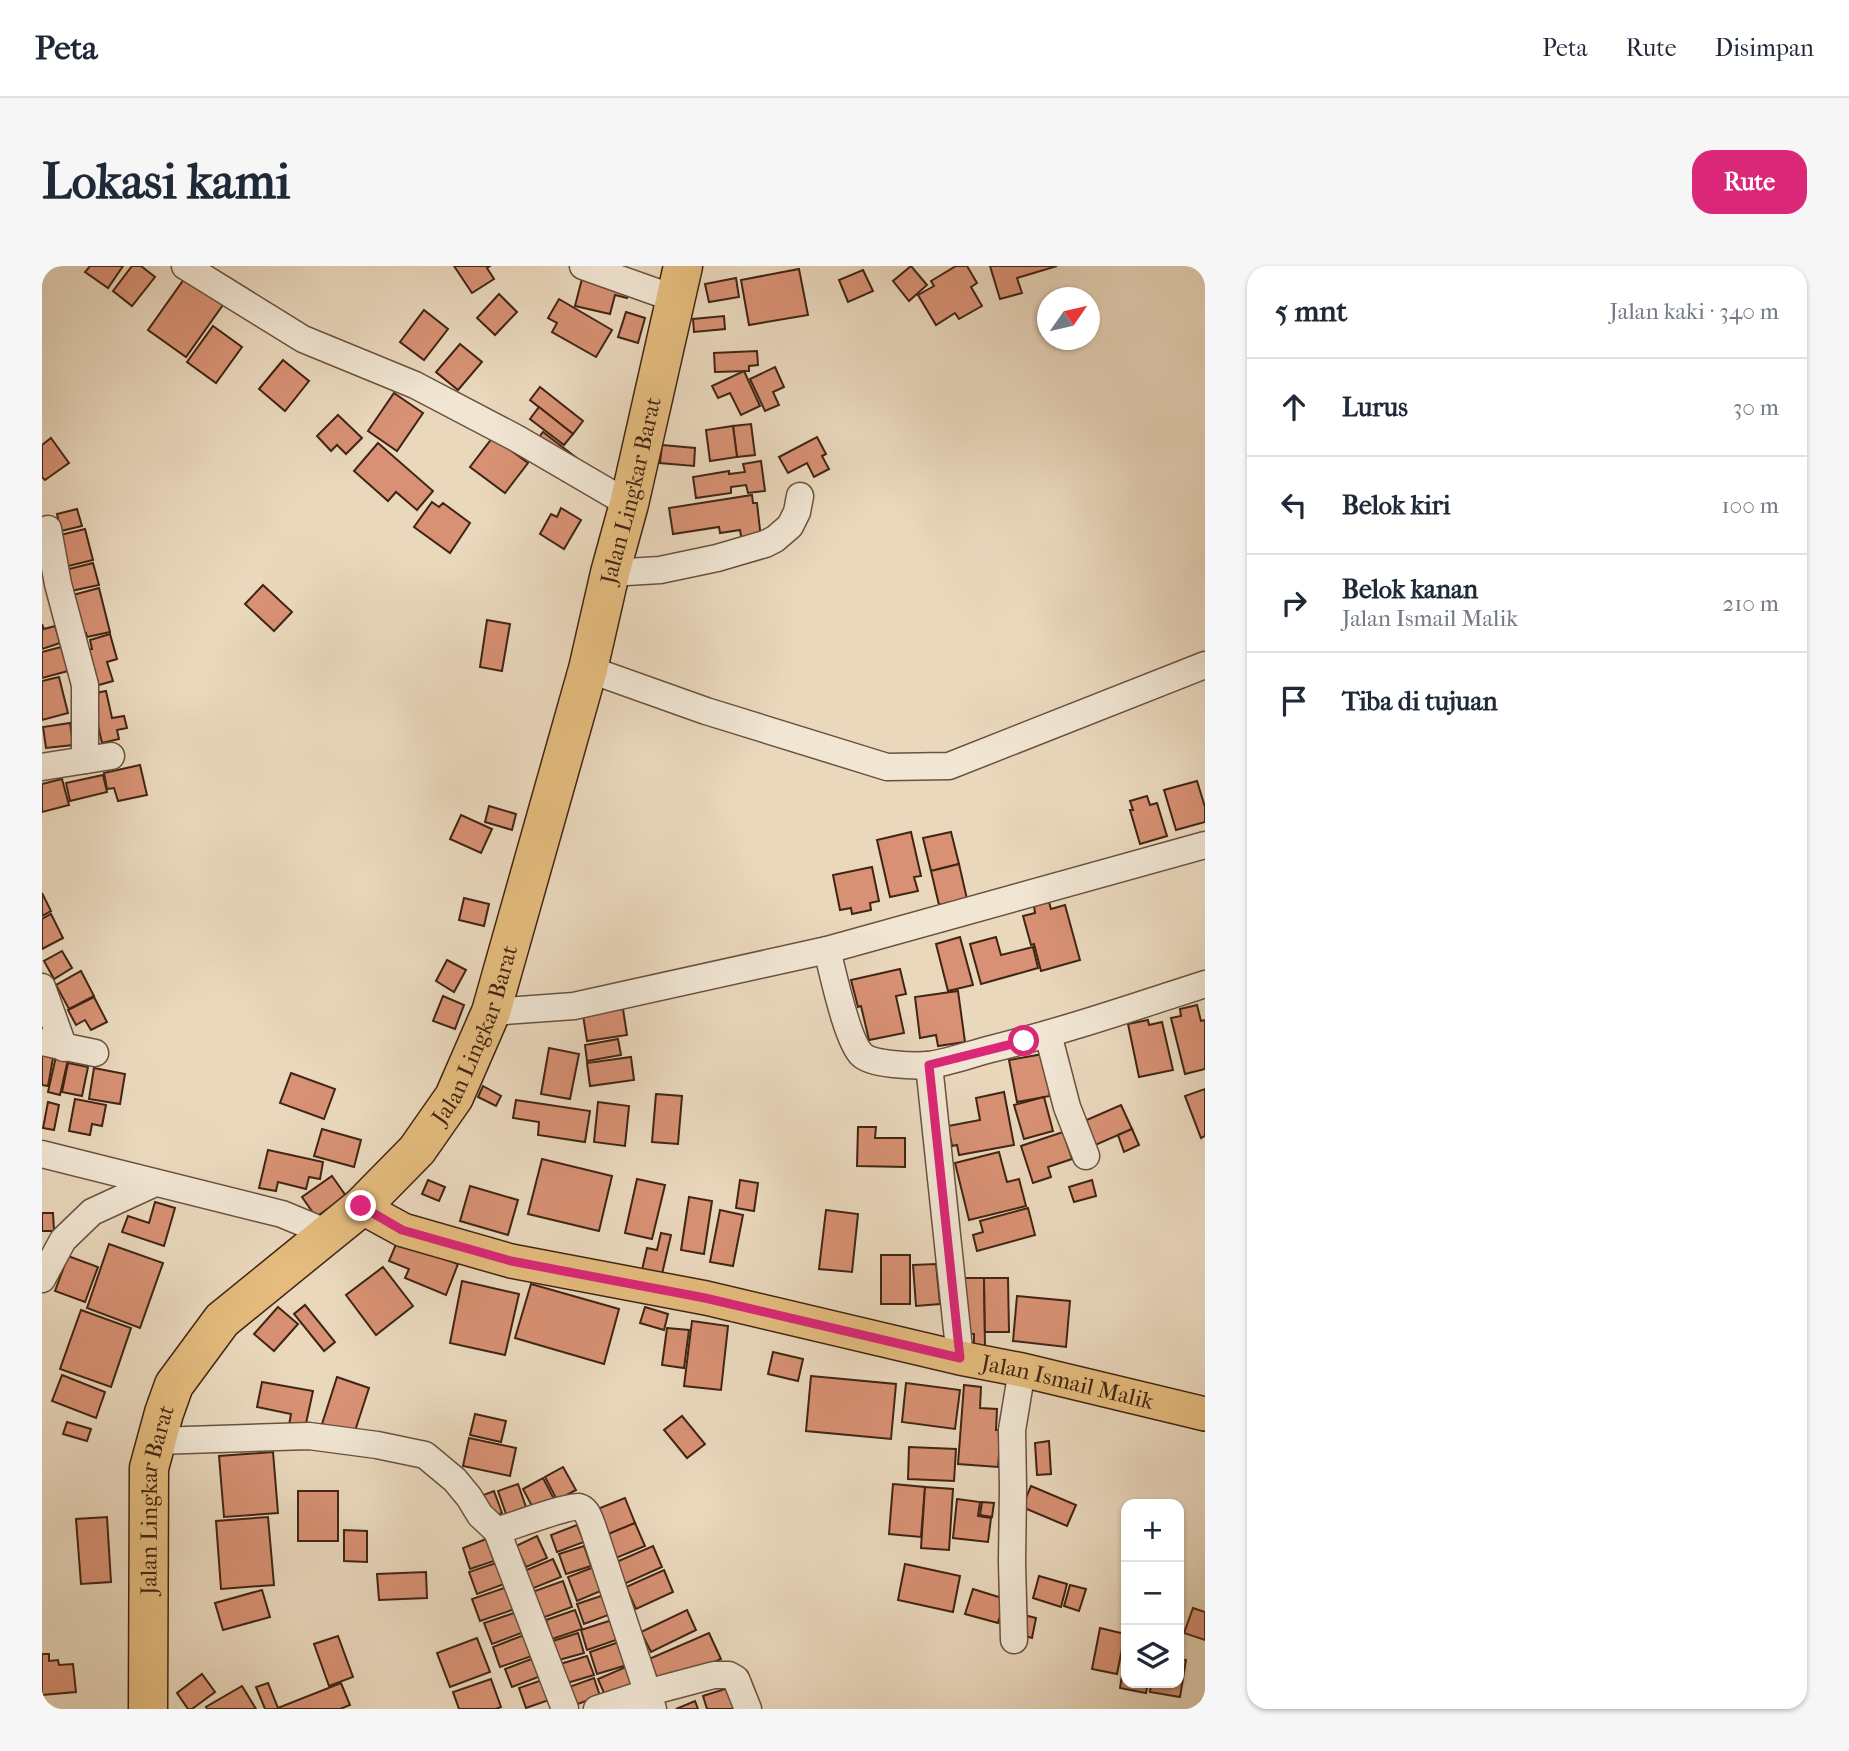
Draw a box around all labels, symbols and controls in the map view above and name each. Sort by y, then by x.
text: Peta [35,29,98,68]
text: Peta [1542,34,1588,62]
text: Rute [1626,34,1677,62]
text: Disimpan [1715,34,1814,62]
button: Rute [1692,150,1807,214]
text: Lokasi kami [42,153,290,211]
north arrow [1037,287,1100,350]
text: 5 mnt [1275,294,1347,329]
text: Jalan kaki · 340 m [1610,298,1779,325]
icon: ahead [1275,388,1313,426]
text: Lurus [1342,392,1408,423]
street label: Jalan Lingkar Barat [594,394,666,588]
text: 30 m [1733,394,1779,421]
icon: left [1275,486,1313,524]
text: Belok kiri [1342,490,1450,521]
text: 100 m [1721,492,1779,519]
text: Belok kanan [1342,574,1478,605]
icon: right [1275,584,1313,622]
text: 210 m [1722,590,1779,617]
text: Jalan Ismail Malik [1342,605,1518,632]
icon: arrive [1275,682,1313,720]
text: Tiba di tujuan [1342,686,1498,717]
street label: Jalan Lingkar Barat [425,942,523,1131]
route start [1008,1025,1039,1056]
route end [345,1190,376,1221]
street label: Jalan Ismail Malik [977,1349,1158,1415]
street label: Jalan Lingkar Barat [135,1401,179,1597]
map controls [1121,1499,1184,1688]
button: + [1121,1499,1184,1562]
button: − [1121,1562,1184,1625]
button: layers [1121,1625,1184,1688]

